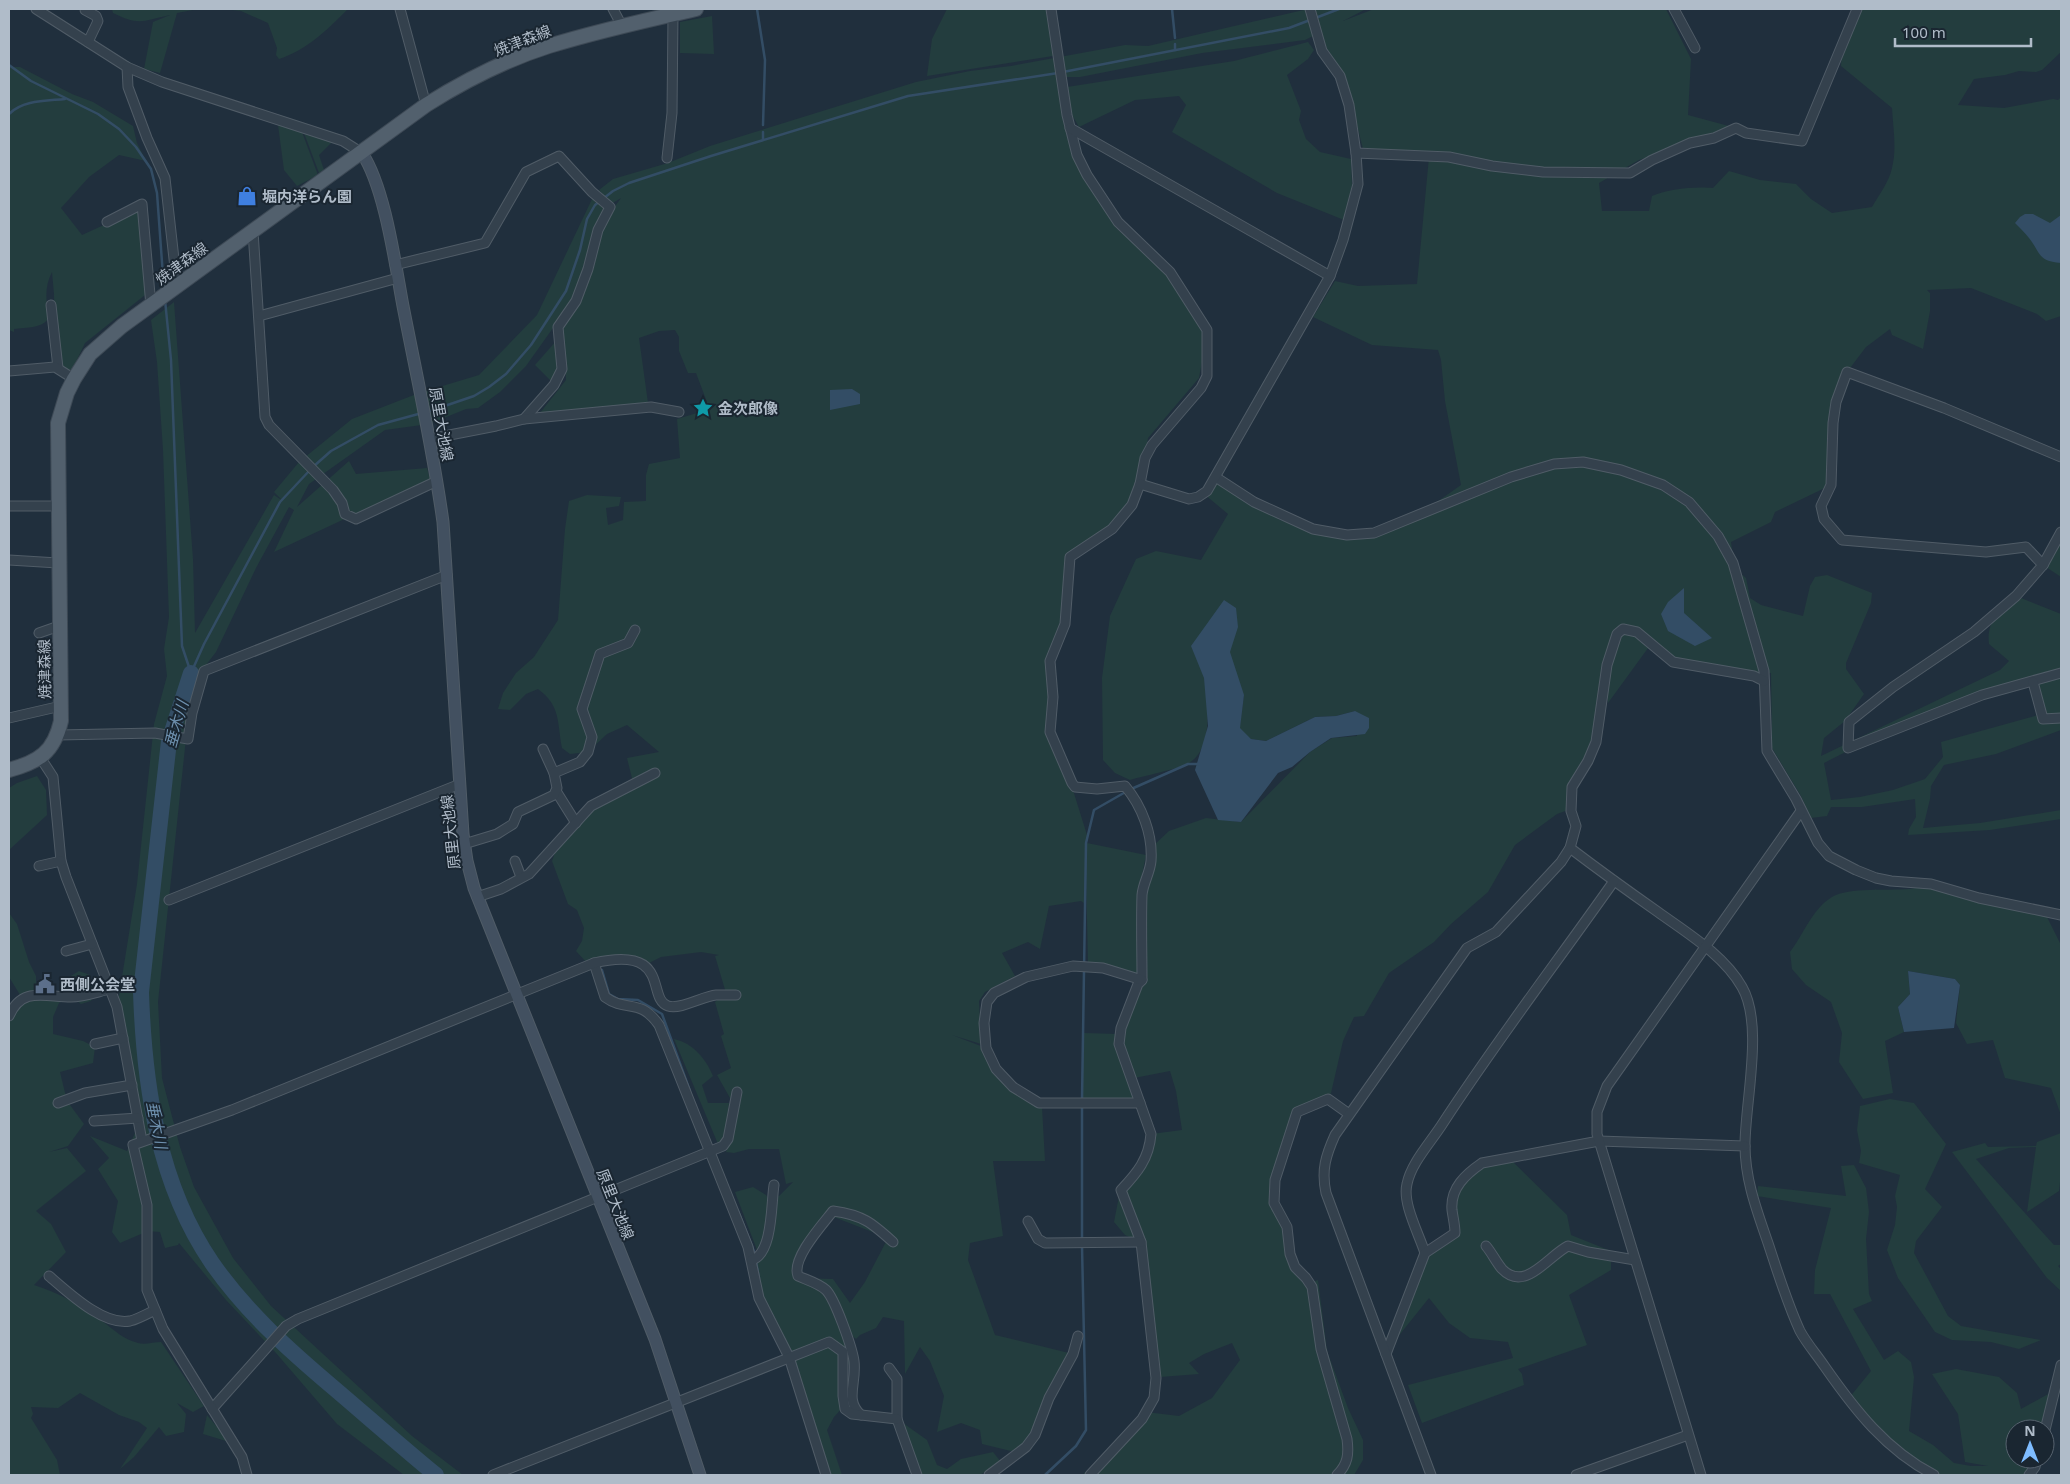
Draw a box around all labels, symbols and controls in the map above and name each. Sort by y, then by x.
scale bar [1895,15,2031,47]
street label: 焼津森線 [490,20,554,60]
text: 100 m [1902,22,1946,42]
shop icon: 堀内洋らん園 [236,185,258,207]
place label: 堀内洋らん園 [262,186,352,206]
street label: 焼津森線 [151,237,211,289]
street label: 原里大池線 [426,385,458,463]
place icon: 金次郎像 [692,397,714,419]
place label: 金次郎像 [718,398,778,418]
street label: 焼津森線 [33,639,55,699]
water label: 垂木川 [159,696,194,750]
street label: 原里大池線 [436,794,464,870]
public building icon: 西側公会堂 [34,973,56,995]
place label: 西側公会堂 [60,974,135,994]
water label: 垂木川 [142,1099,173,1153]
street label: 原里大池線 [593,1165,639,1243]
north arrow [2005,1419,2055,1469]
text: N [2024,1421,2036,1440]

